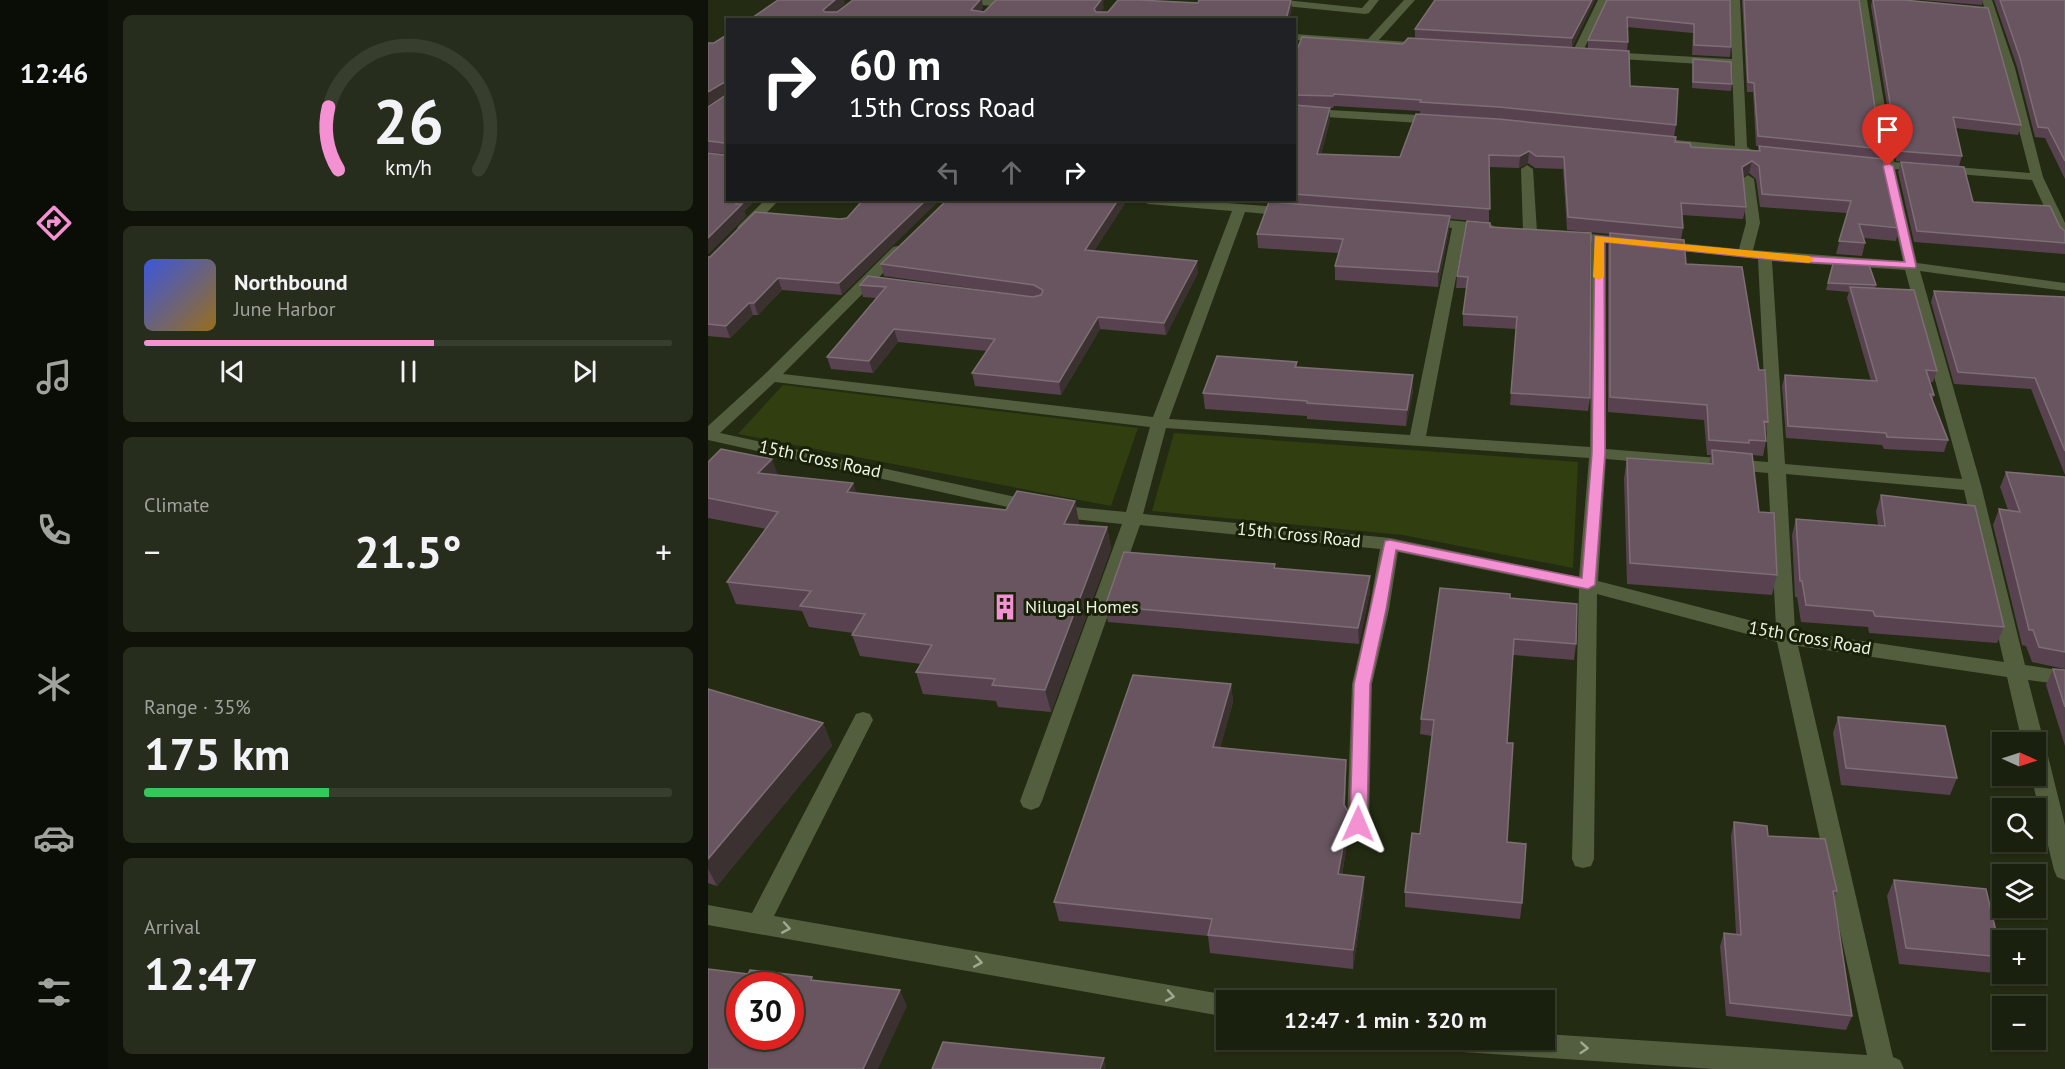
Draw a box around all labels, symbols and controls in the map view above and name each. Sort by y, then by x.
text: 60 m [849,37,941,92]
icon: right [750,42,828,120]
text: 12:46 [20,56,88,90]
text: 26 [373,80,443,161]
text: 15th Cross Road [849,90,1035,124]
pin [1862,104,1913,166]
icon: arrive [1871,113,1904,146]
text: km/h [384,153,431,181]
icon: left [932,156,965,189]
icon: ahead [995,156,1028,189]
icon: right [1058,156,1091,189]
icon: directions [33,202,75,244]
text: Northbound [234,268,348,296]
text: June Harbor [234,296,336,322]
icon: previous [216,355,249,388]
icon: pause [392,355,425,388]
icon: next [568,355,601,388]
icon: music [33,356,75,398]
street label: 15th Cross Road [757,434,883,483]
text: Climate [144,492,210,518]
icon: phone [33,509,75,551]
street label: 15th Cross Road [1236,517,1362,552]
text: 21.5° [354,522,462,580]
text: − [144,530,161,573]
text: + [655,530,672,573]
building icon: Nilugal Homes [990,592,1020,622]
place label: Nilugal Homes [1025,595,1139,618]
street label: 15th Cross Road [1747,615,1873,660]
icon: climate [33,663,75,705]
text: Range · 35% [144,694,251,720]
text: 175 km [144,724,290,782]
north arrow [1992,732,2046,786]
map controls [1992,732,2046,1050]
position arrow [1326,792,1390,856]
button: search [1992,798,2046,852]
icon: car [33,817,75,859]
button: layers [1992,864,2046,918]
text: Arrival [144,914,200,940]
one-way arrow [781,921,791,934]
button: + [1992,930,2046,984]
text: 12:47 [144,944,258,1002]
one-way arrow [974,956,983,968]
icon: filters [33,971,75,1013]
speed limit sign: 30 [726,972,804,1050]
one-way arrow [1165,989,1175,1002]
button: − [1992,996,2046,1050]
text: 12:47 · 1 min · 320 m [1284,1006,1487,1034]
one-way arrow [1580,1041,1589,1054]

